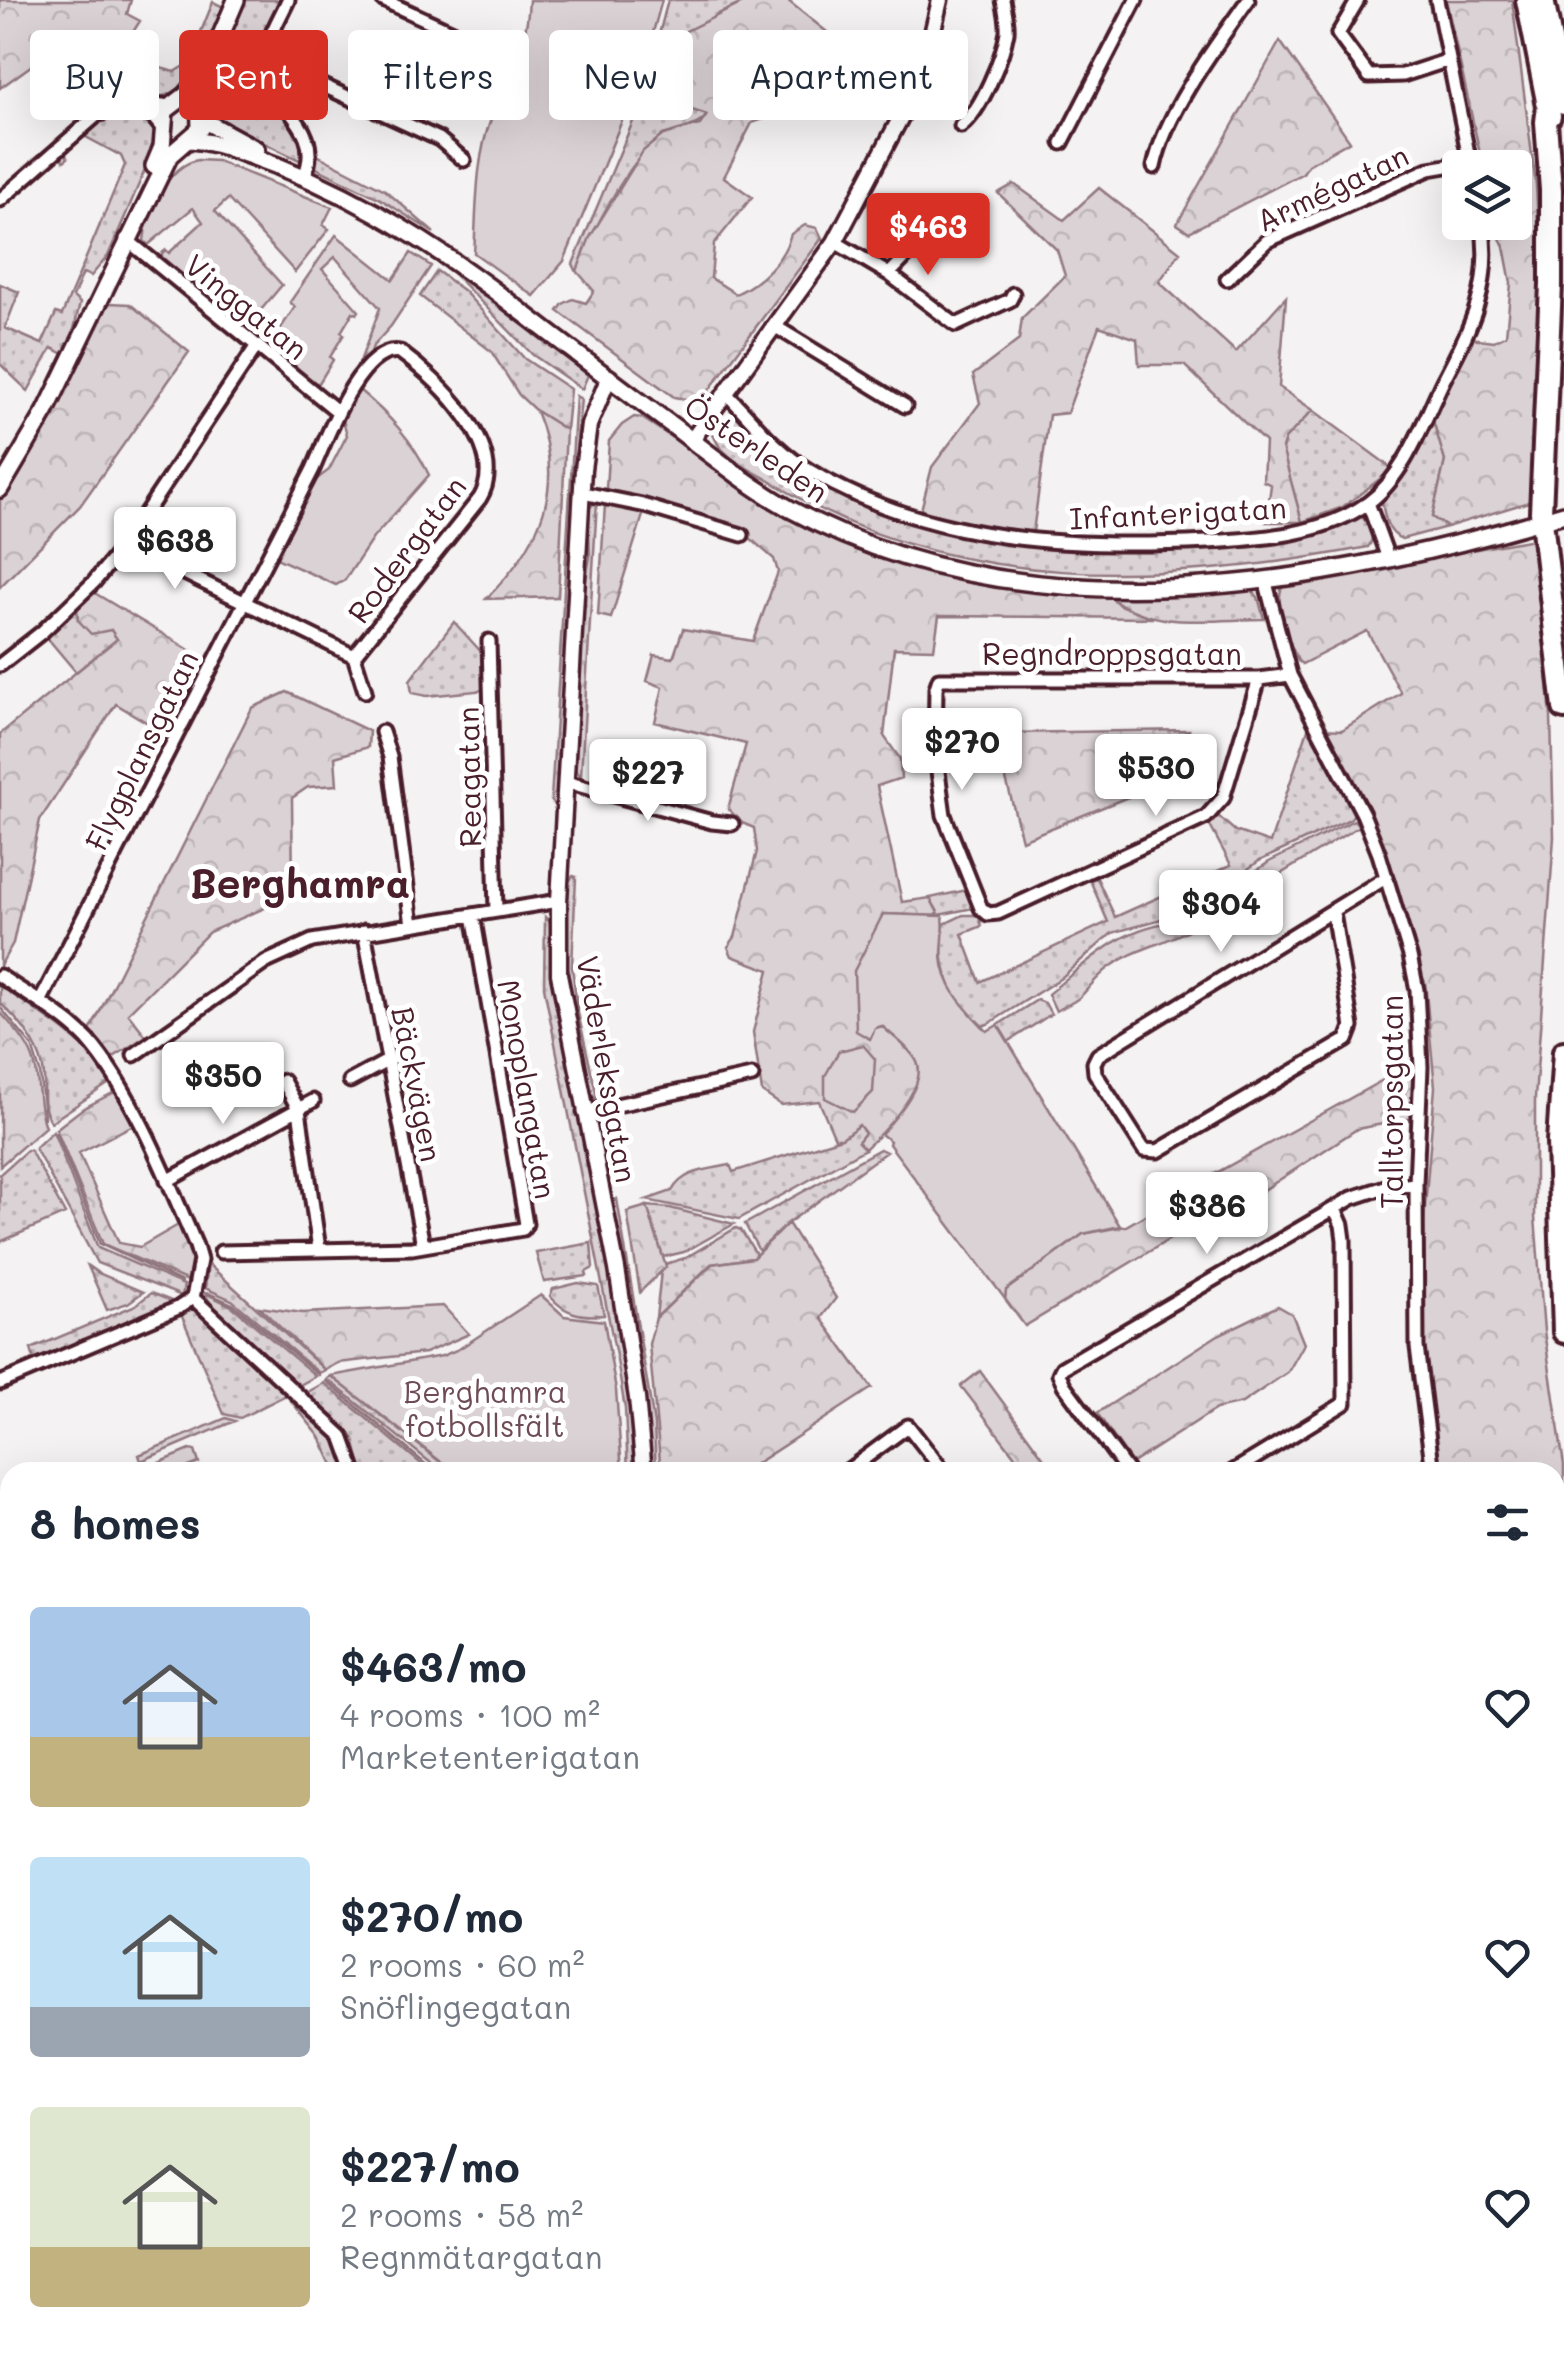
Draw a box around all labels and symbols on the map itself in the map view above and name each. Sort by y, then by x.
street label: Armégatan [1249,134,1415,240]
pin: $463 [869,193,987,278]
street label: Vinggatan [177,244,317,368]
street label: Österleden [677,385,837,511]
street label: Rodergatan [338,467,474,631]
street label: Infanterigatan [1068,486,1288,538]
pin: $638 [116,507,234,592]
street label: Regndroppsgatan [982,633,1242,673]
street label: Flygplansgatan [75,643,207,857]
street label: Reagatan [447,706,489,848]
pin: $270 [903,708,1021,793]
pin: $530 [1097,734,1215,819]
pin: $227 [589,739,707,824]
district label: Berghamra [190,856,410,908]
pin: $304 [1162,870,1280,955]
street label: Väderleksgatan [568,953,648,1185]
street label: Monoplangatan [489,976,567,1202]
street label: Talltorpsgatan [1371,995,1411,1209]
street label: Bäckvägen [383,1003,453,1165]
pin: $350 [164,1042,282,1127]
pin: $386 [1148,1172,1266,1257]
park label: Berghamra fotbollsfält [404,1371,566,1445]

